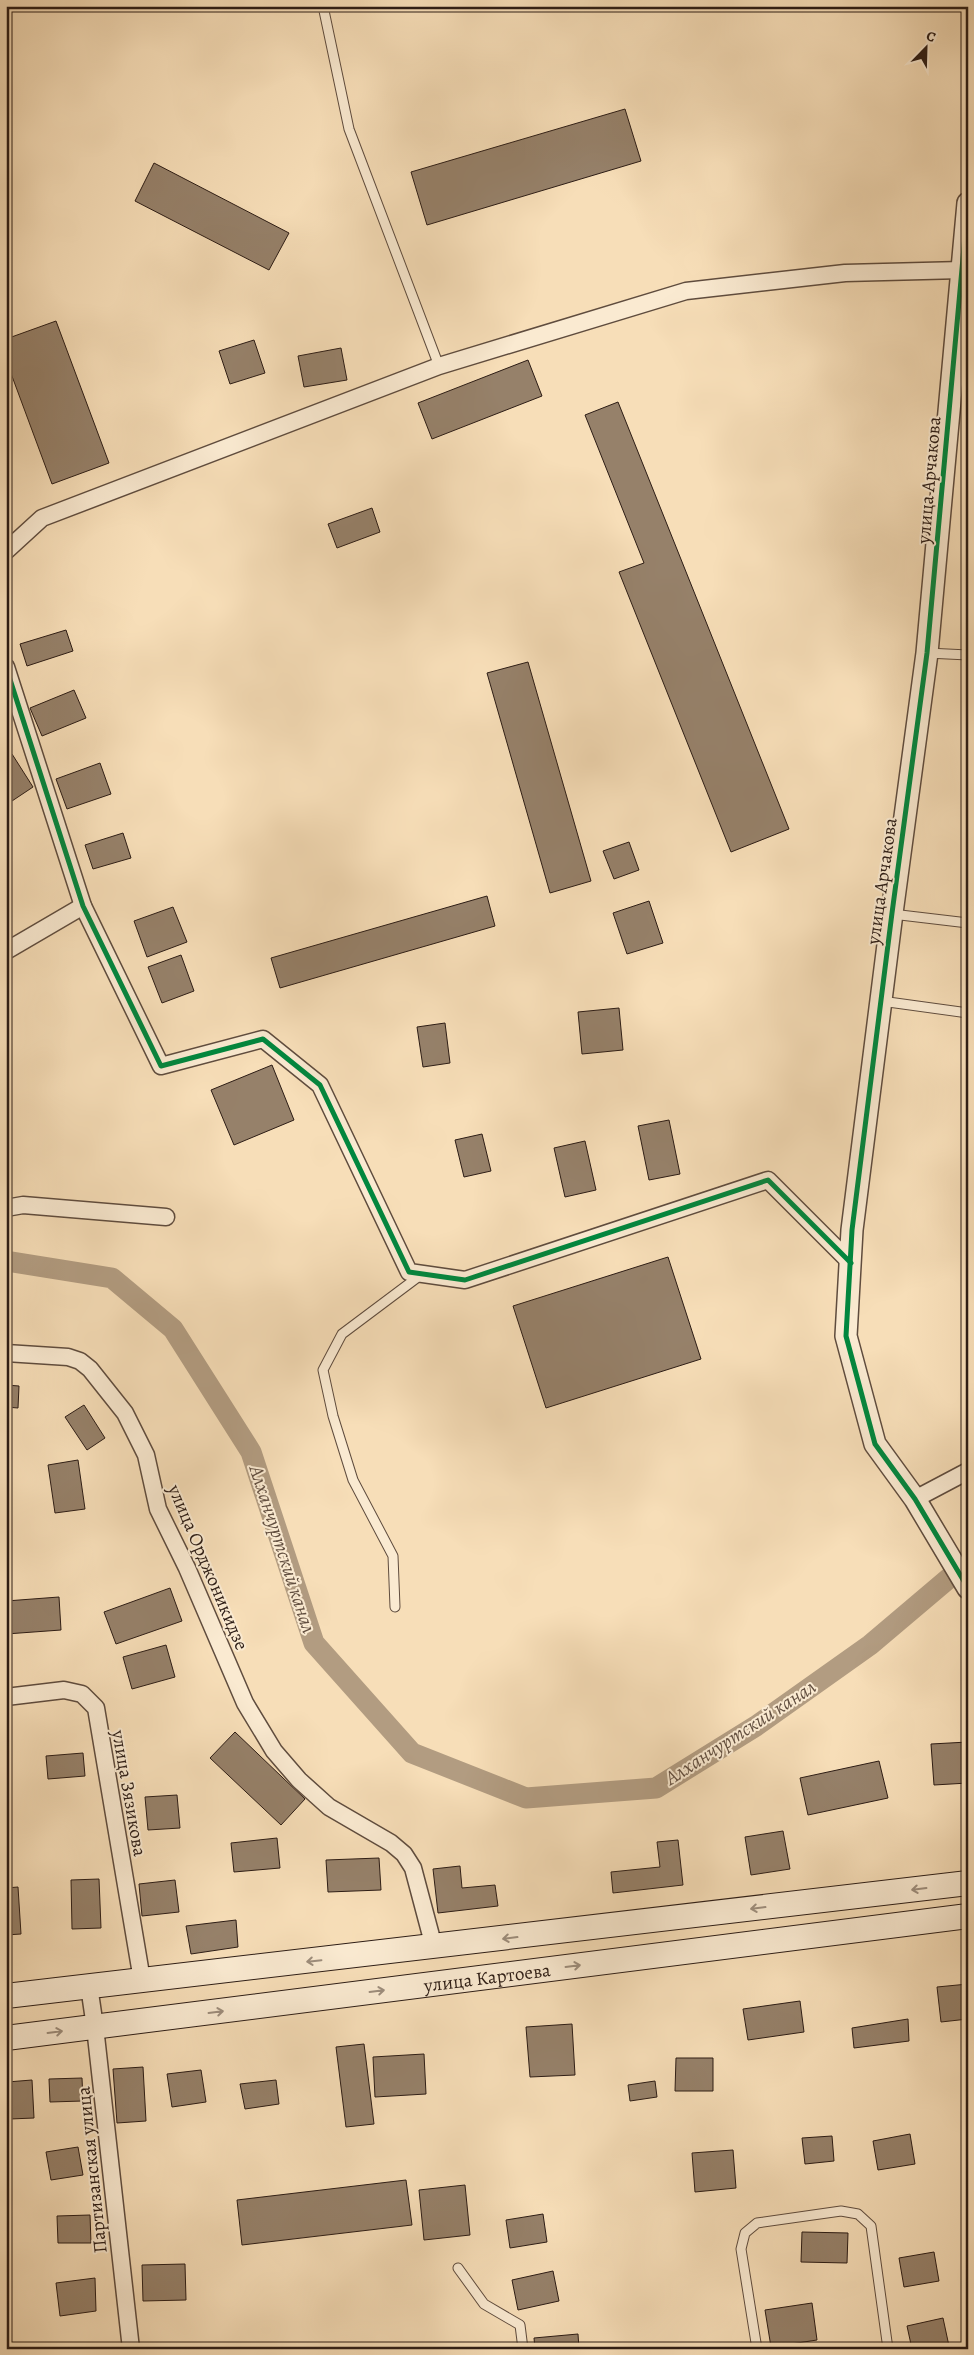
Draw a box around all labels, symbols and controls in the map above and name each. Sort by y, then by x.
north arrow [902,22,952,72]
text: С [923,26,939,47]
street label: улица Арчакова [910,415,948,546]
street label: улица Арчакова [860,816,904,947]
water label: Алханчуртский канал [242,1461,322,1637]
street label: улица Орджоникидзе [161,1480,255,1654]
water label: Алханчуртский канал [659,1673,821,1792]
street label: улица Зязикова [105,1727,153,1859]
one-way arrow [912,1884,928,1894]
one-way arrow [750,1903,766,1913]
one-way arrow [502,1933,518,1943]
one-way arrow [306,1956,322,1966]
street label: улица Картоева [421,1957,552,1999]
one-way arrow [565,1961,581,1971]
one-way arrow [369,1986,385,1996]
one-way arrow [208,2007,224,2017]
one-way arrow [46,2027,62,2037]
street label: Партизанская улица [70,2085,114,2254]

